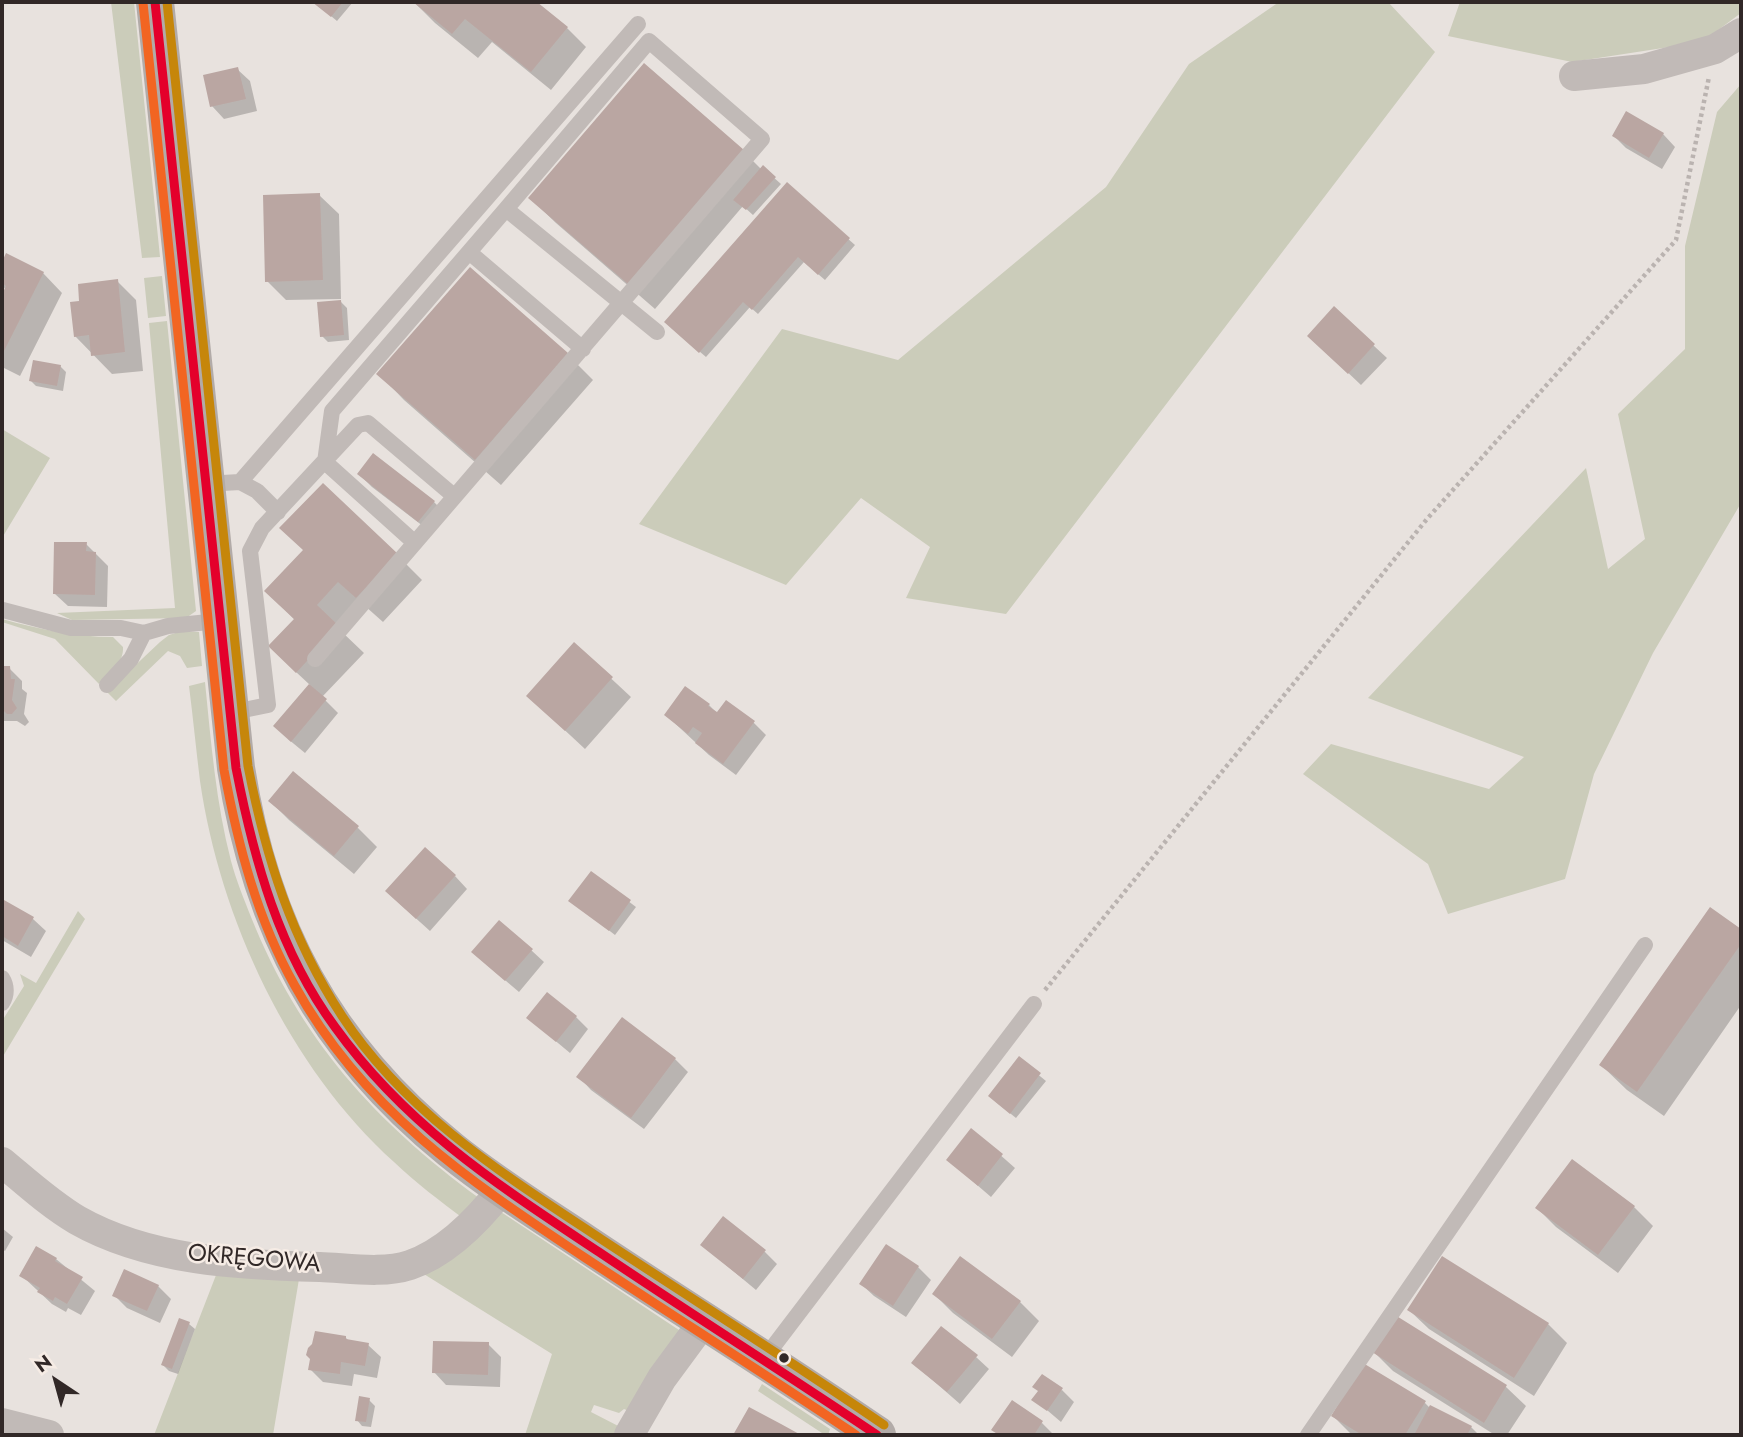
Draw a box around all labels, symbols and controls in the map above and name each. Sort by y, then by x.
street label: OKRĘGOWA [186,1240,322,1280]
north arrow [21,1346,91,1416]
text: N [29,1348,57,1379]
unlabelled marker [777,1351,791,1365]

